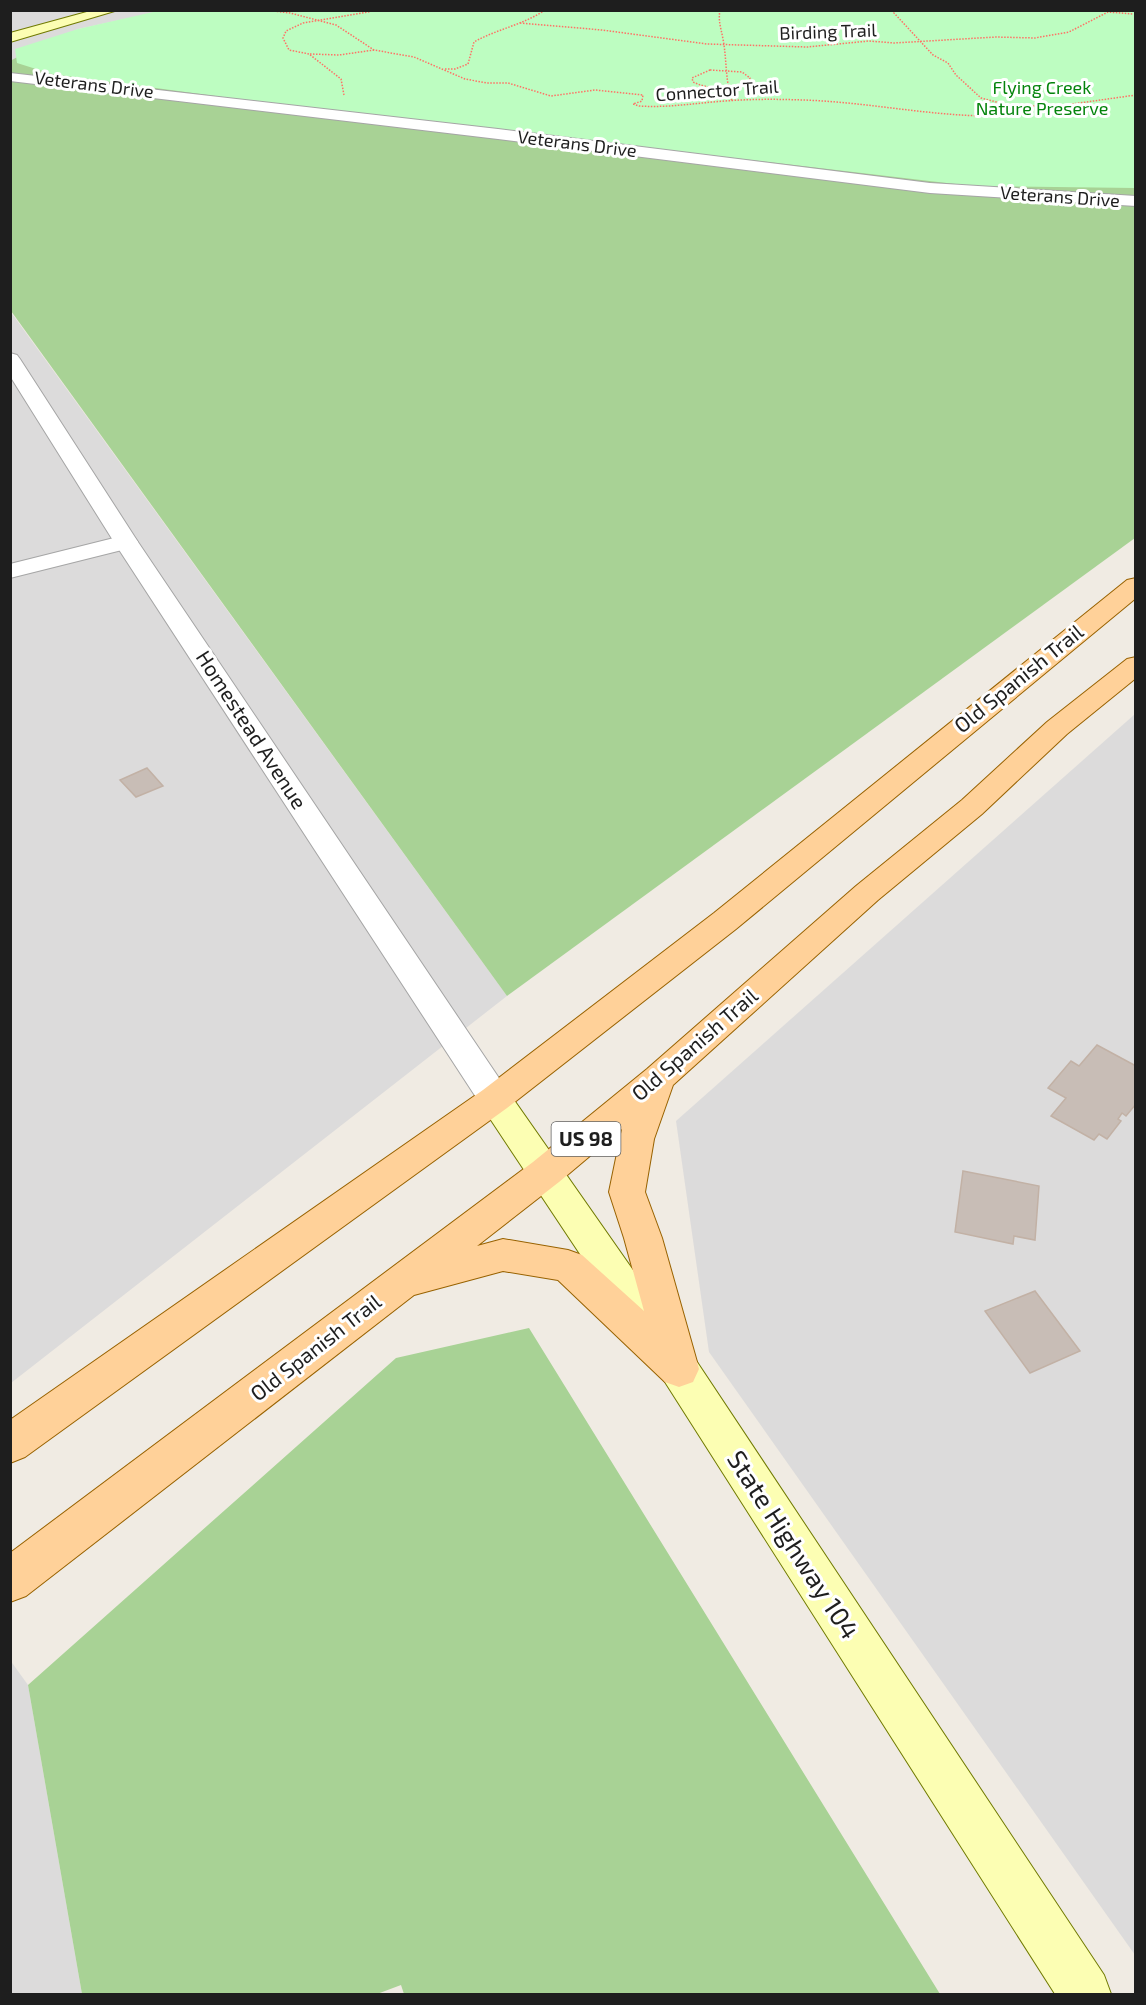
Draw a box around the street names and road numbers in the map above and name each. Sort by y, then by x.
street label: Birding Trail [779,18,878,44]
street label: Veterans Drive [33,66,155,102]
street label: Connector Trail [655,75,780,105]
street label: Veterans Drive [516,125,638,161]
street label: Veterans Drive [999,181,1121,211]
street label: Old Spanish Trail [949,618,1088,737]
street label: Homestead Avenue [192,645,313,813]
street label: Old Spanish Trail [626,982,763,1105]
road number: US 98 [552,1122,620,1156]
street label: Old Spanish Trail [245,1288,386,1405]
street label: State Highway 104 [722,1444,867,1644]

